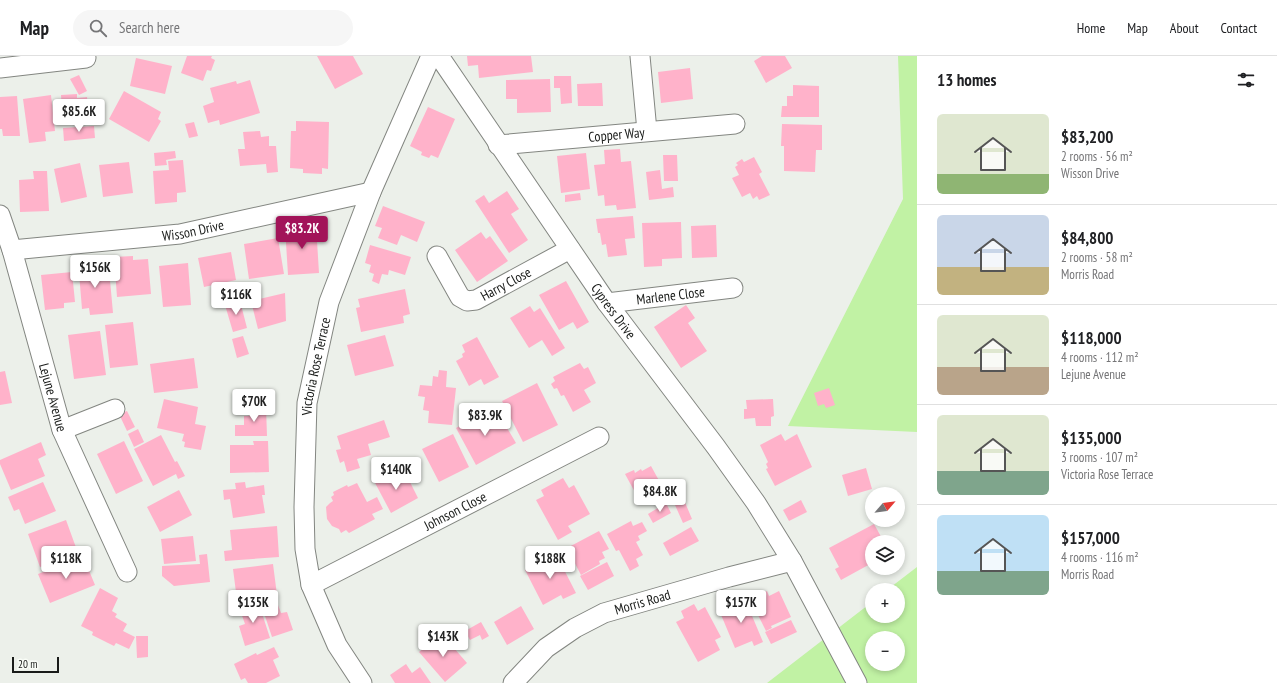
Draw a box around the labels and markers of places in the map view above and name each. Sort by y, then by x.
pin: $85.6K [46,99,112,133]
pin: $83.2K [269,216,335,250]
pin: $156K [67,255,123,289]
pin: $116K [208,282,264,316]
pin: $70K [230,389,278,423]
pin: $83.9K [452,403,518,437]
pin: $140K [368,457,424,491]
pin: $84.8K [627,479,693,513]
pin: $118K [38,546,94,580]
pin: $188K [522,546,578,580]
pin: $135K [225,590,281,624]
pin: $157K [713,590,769,624]
pin: $143K [415,624,471,658]

